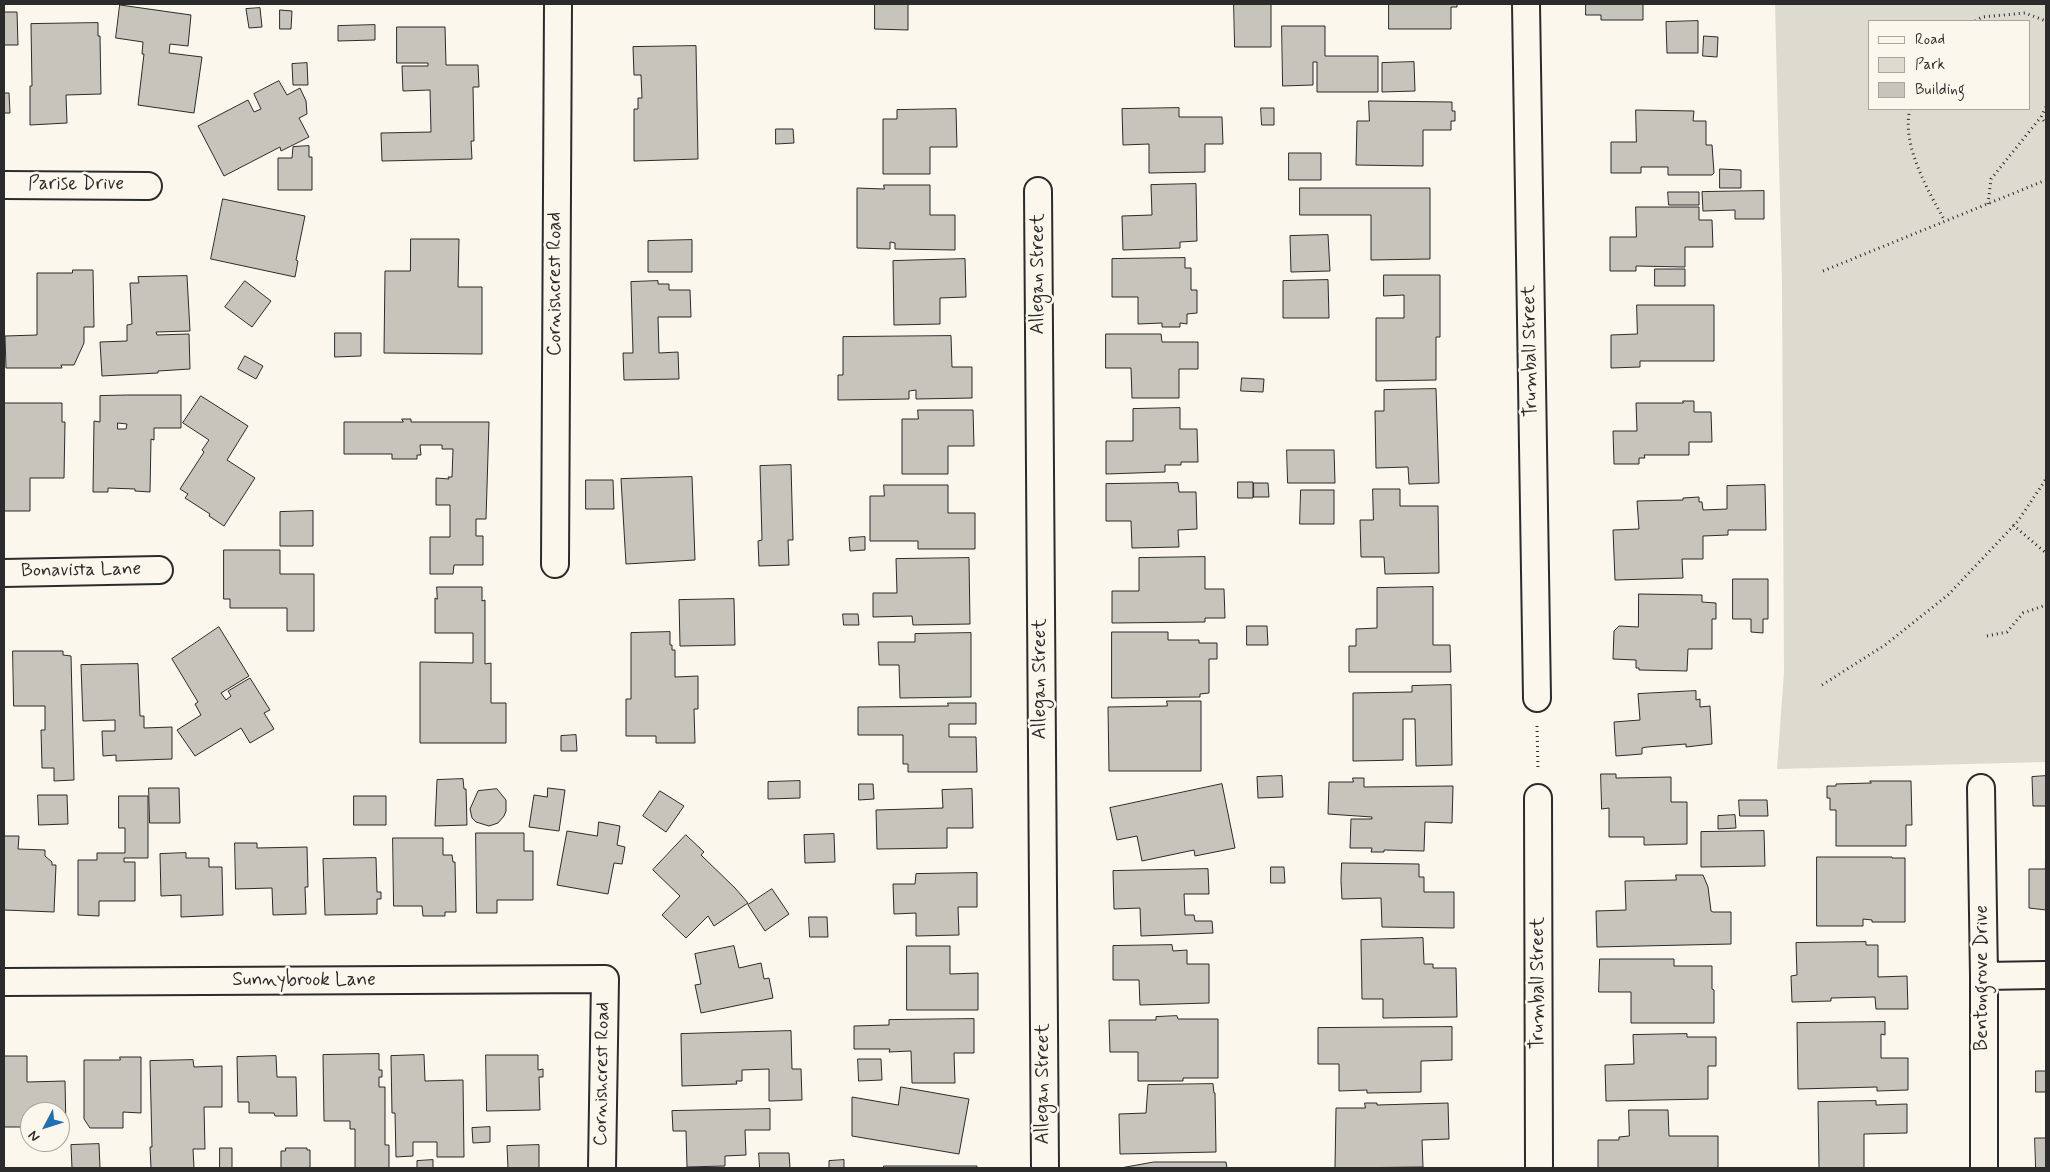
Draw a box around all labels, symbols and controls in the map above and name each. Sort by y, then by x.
legend [1868,20,2030,110]
text: Road [1915,30,1945,50]
text: Park [1915,55,1945,75]
text: Building [1915,80,1965,100]
street label: Parise Drive [28,174,124,196]
street label: Cornishcrest Road [545,212,567,356]
street label: Allegan Street [1028,213,1050,335]
street label: Trumball Street [1518,285,1544,417]
street label: Bonavista Lane [21,559,141,583]
street label: Allegan Street [1030,618,1052,740]
street label: Bentongrove Drive [1972,905,1994,1051]
street label: Trumball Street [1528,917,1550,1049]
street label: Sunnybrook Lane [232,970,376,992]
street label: Cornishcrest Road [590,1002,616,1146]
street label: Allegan Street [1033,1023,1055,1145]
north arrow [20,1102,70,1152]
text: N [24,1127,44,1145]

